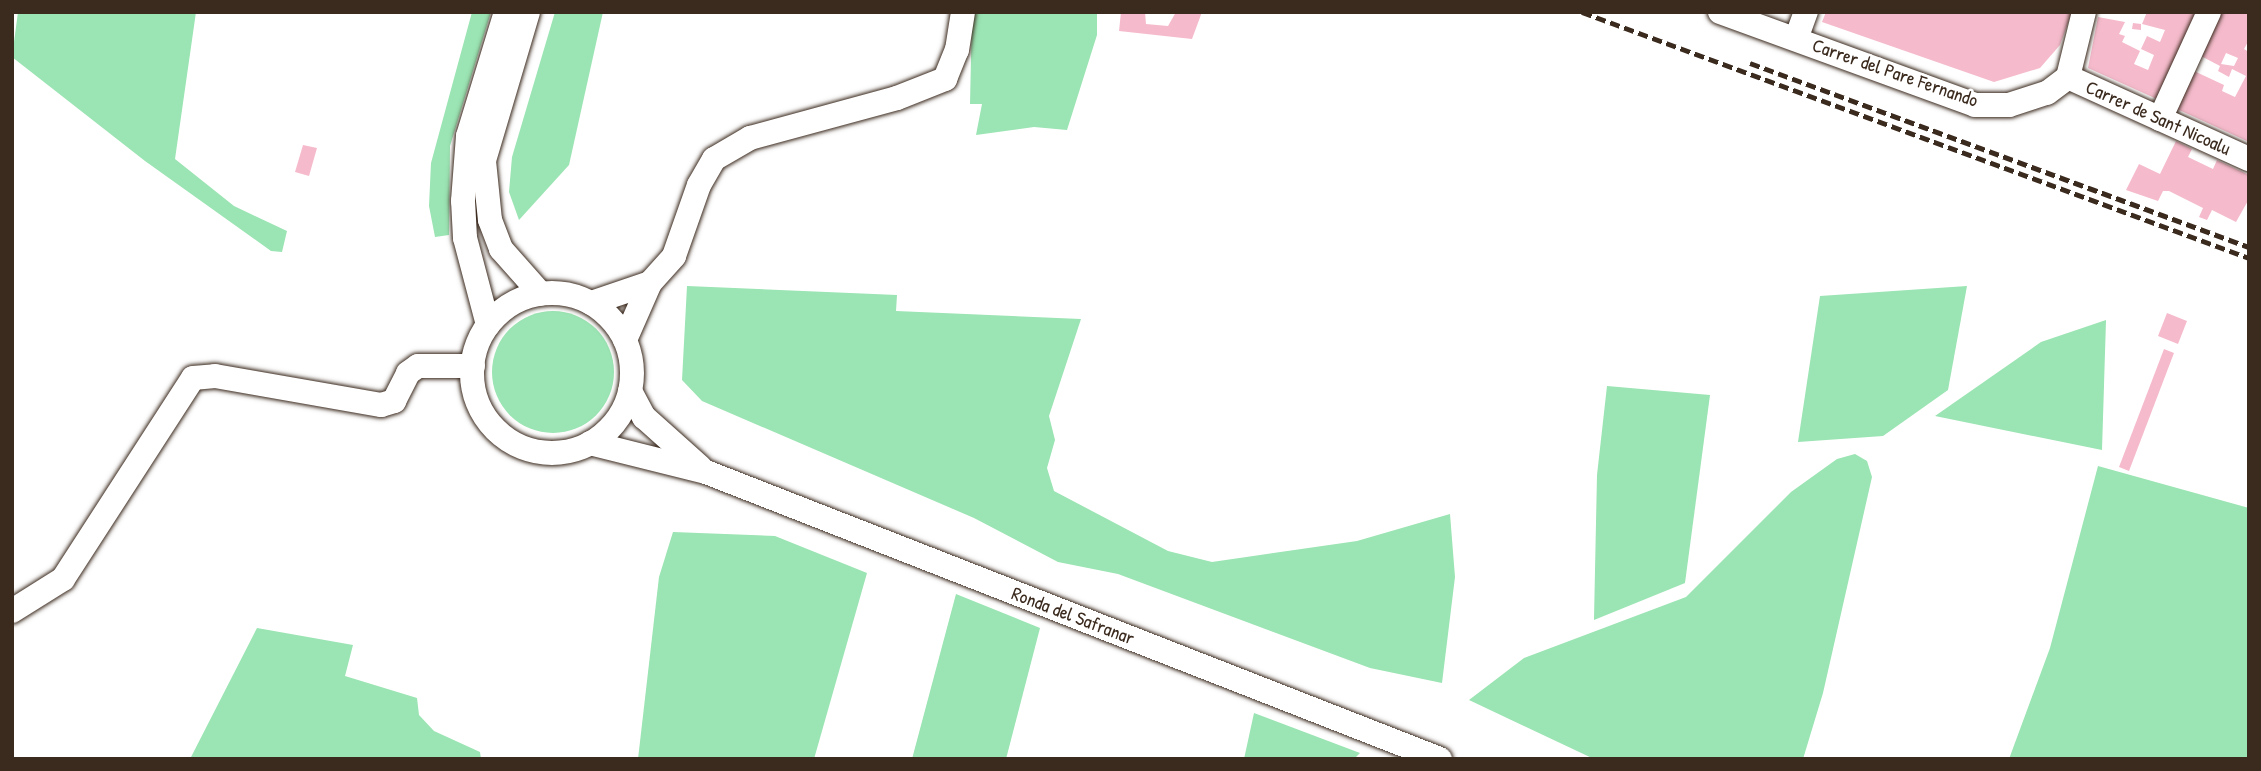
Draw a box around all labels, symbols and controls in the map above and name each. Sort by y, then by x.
street label: Carrer del Pare Fernando [1809,34,1981,112]
street label: Carrer de Sant Nicoalu [2082,76,2234,160]
street label: Ronda del Safranar [1008,582,1138,650]

